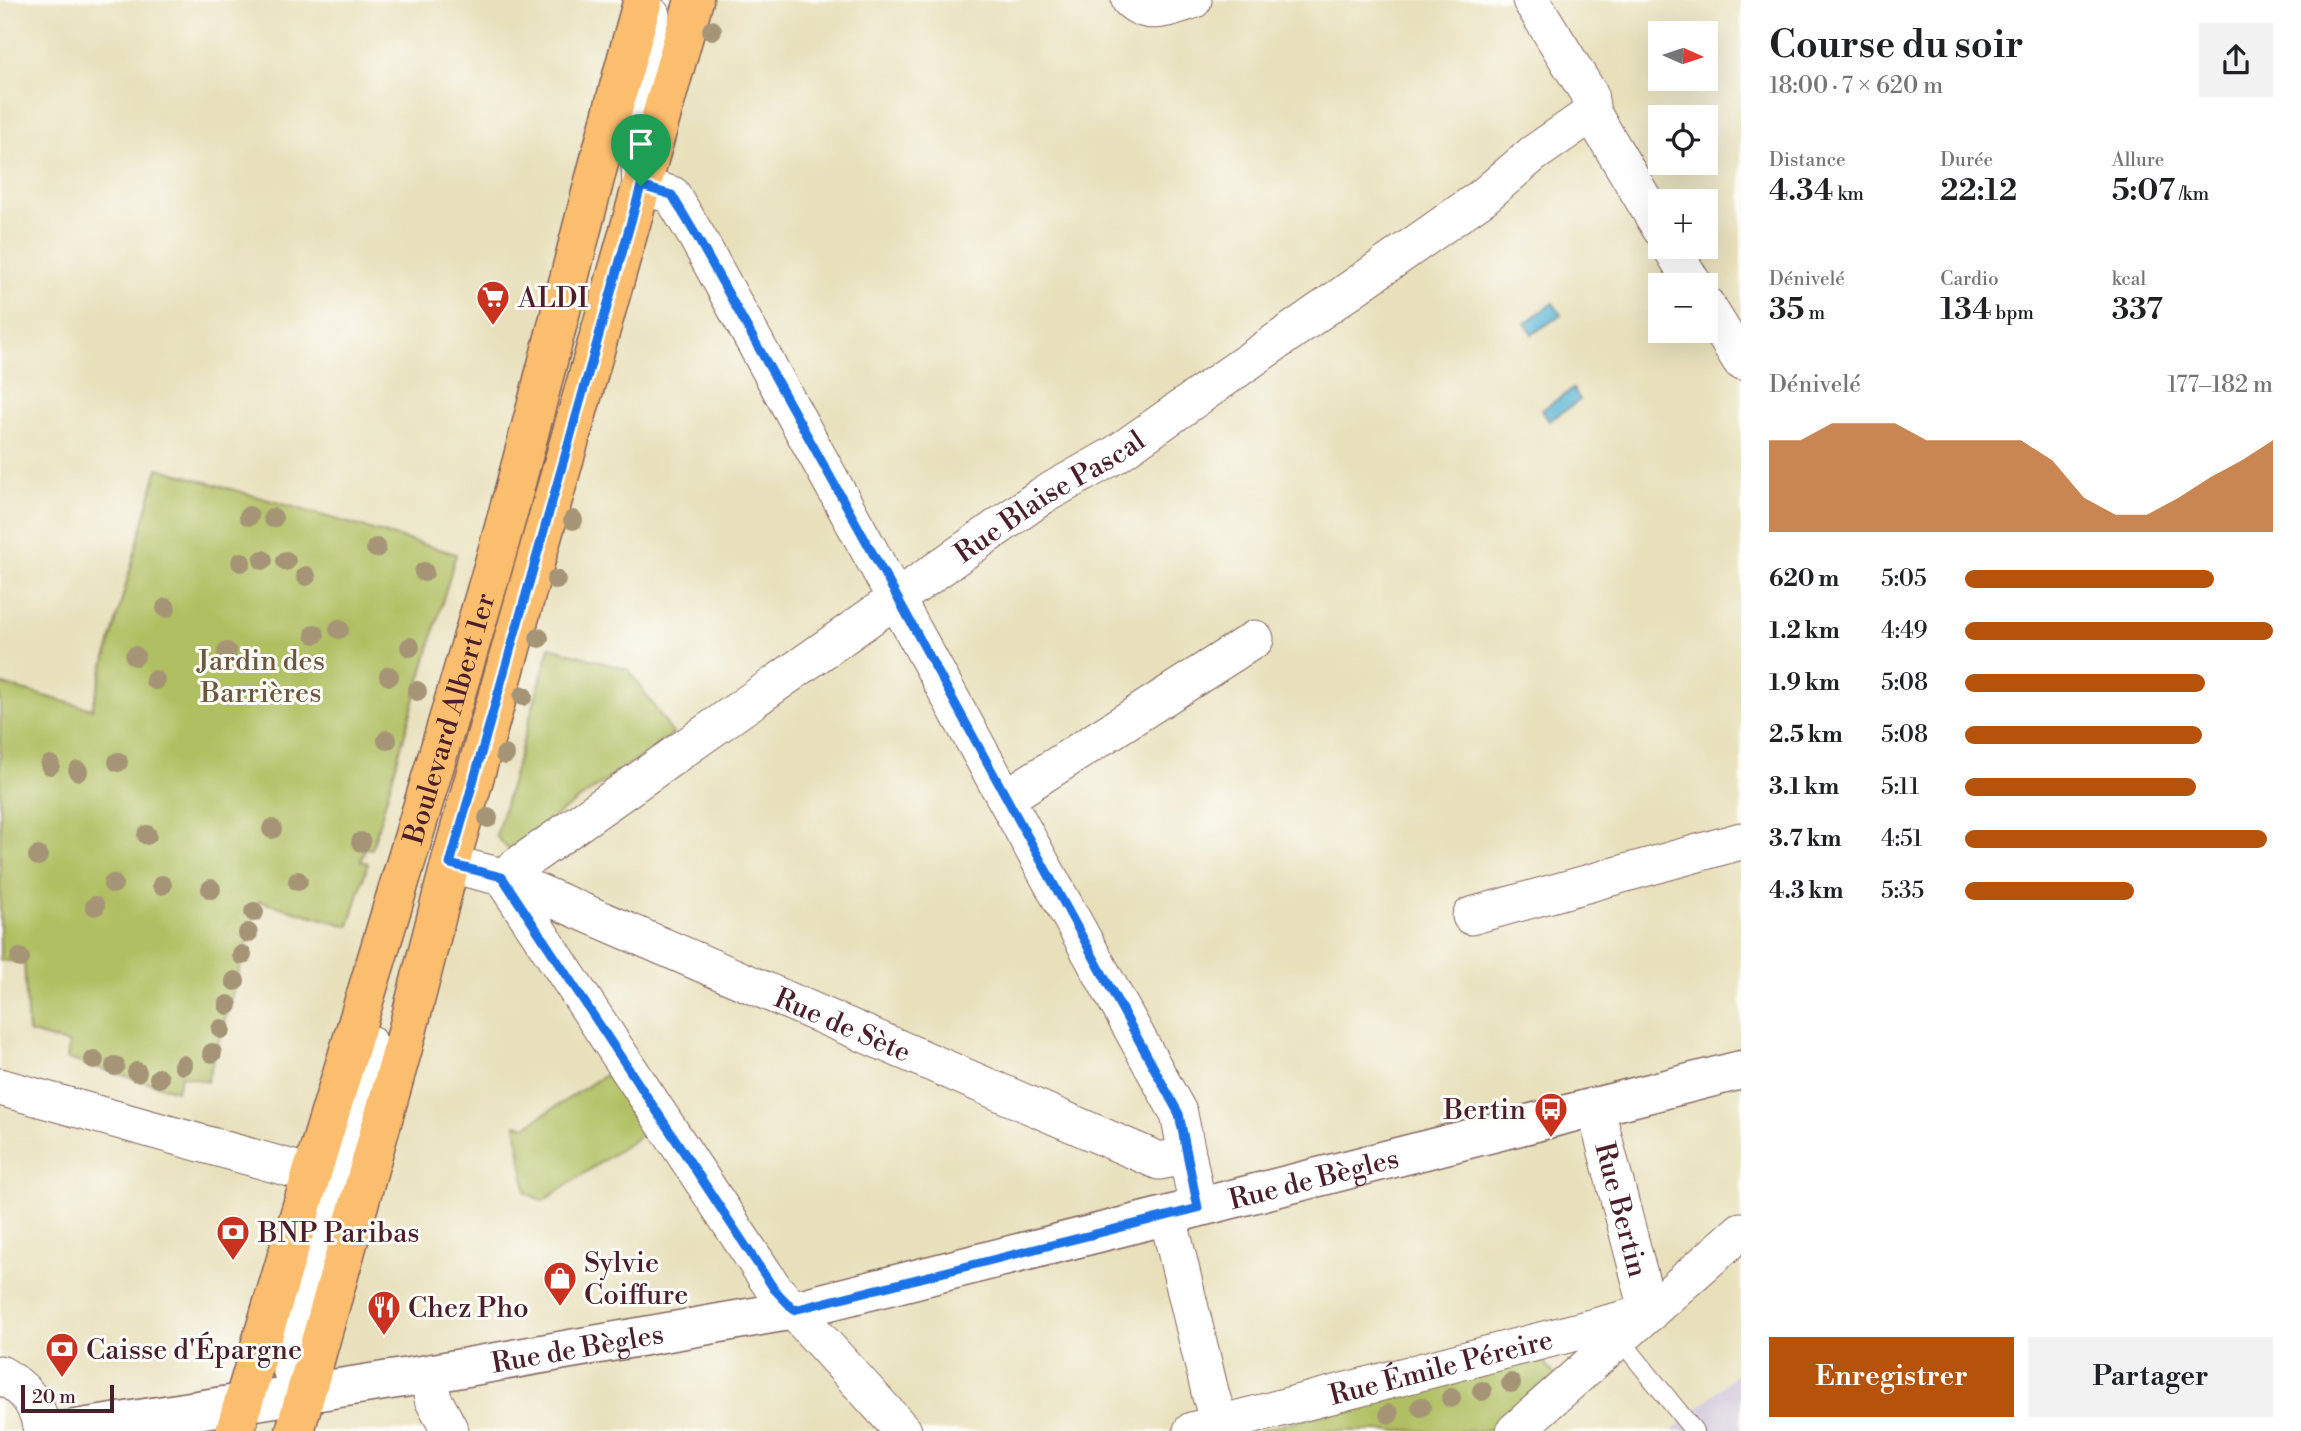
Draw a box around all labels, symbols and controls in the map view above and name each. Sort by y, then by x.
north arrow [1648,21,1718,91]
map controls [1648,21,1718,343]
text: Course du soir [1769,22,2023,69]
button: share [2199,23,2273,97]
text: 18:00 · 7 × 620 m [1769,72,1943,100]
button: locate [1648,105,1718,175]
pin [611,114,671,186]
icon: arrive [622,125,660,163]
text: Distance [1769,148,1846,172]
text: Durée [1940,148,1993,172]
text: Allure [2112,148,2164,172]
text: 4.34 [1769,172,1833,210]
text: 22:12 [1940,172,2017,210]
text: 5:07 [2112,172,2175,210]
text: km [1833,182,1864,206]
text: /km [2175,182,2209,206]
button: + [1648,189,1718,259]
text: Dénivelé [1769,267,1845,291]
text: Cardio [1940,267,1999,291]
text: kcal [2112,267,2146,291]
button: − [1648,273,1718,343]
supermarket icon: ALDI [474,278,512,327]
place label: ALDI [517,281,589,316]
text: 35 [1769,291,1804,329]
text: 134 [1940,291,1992,329]
text: 337 [2112,291,2163,329]
text: m [1804,301,1825,325]
text: bpm [1992,301,2034,325]
text: Dénivelé [1769,371,1861,399]
text: 177–182 m [2167,371,2273,399]
street label: Rue Blaise Pascal [948,423,1152,571]
text: 620 m [1769,565,1839,593]
text: 5:05 [1881,565,1927,593]
street label: Boulevard Albert 1er [396,589,503,849]
text: 1.2 km [1769,617,1840,645]
text: 4:49 [1881,617,1928,645]
park label: Jardin des Barrières [196,644,325,711]
text: 1.9 km [1769,669,1840,697]
text: 5:08 [1881,669,1928,697]
text: 2.5 km [1769,721,1843,749]
text: 5:08 [1881,721,1928,749]
text: 3.1 km [1769,773,1839,801]
text: 5:11 [1881,773,1919,801]
text: 3.7 km [1769,825,1842,853]
text: 4:51 [1881,825,1922,853]
text: 4.3 km [1769,877,1843,905]
text: 5:35 [1881,877,1924,905]
street label: Rue de Sète [769,981,916,1071]
bus stop icon: Bertin [1532,1090,1570,1139]
place label: Bertin [1442,1093,1526,1128]
street label: Rue Bertin [1586,1139,1655,1281]
street label: Rue de Bègles [1225,1141,1403,1218]
bank icon: BNP Paribas [214,1213,252,1262]
place label: BNP Paribas [257,1216,420,1251]
place label: Sylvie Coiffure [584,1246,688,1313]
shop icon: Sylvie Coiffure [541,1259,579,1308]
restaurant icon: Chez Pho [365,1288,403,1337]
place label: Chez Pho [408,1291,529,1326]
street label: Rue de Bègles [489,1317,666,1382]
street label: Rue Émile Péreire [1326,1323,1557,1414]
bank icon: Caisse d'Épargne [43,1330,81,1379]
place label: Caisse d'Épargne [86,1331,302,1368]
button: Enregistrer [1769,1337,2014,1417]
button: Partager [2028,1337,2273,1417]
scale bar [21,1382,114,1414]
text: 20 m [32,1385,76,1409]

